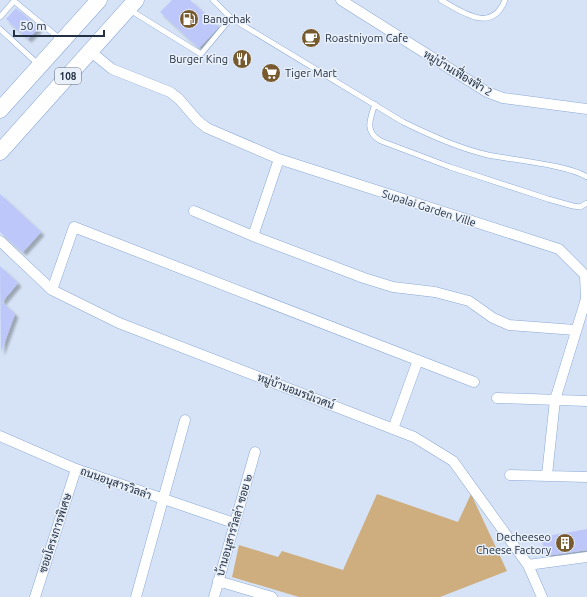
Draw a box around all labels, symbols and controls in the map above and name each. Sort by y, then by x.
fuel station icon: Bangchak [178,8,200,30]
scale bar [14,12,104,38]
place label: Bangchak [203,13,251,25]
text: 50 m [20,19,47,32]
cafe icon: Roastniyom Cafe [300,27,322,49]
place label: Roastniyom Cafe [325,32,408,44]
street label: หมู่บ้านเฟื่องฟ้า 2 [420,43,497,100]
restaurant icon: Burger King [231,48,253,70]
place label: Burger King [169,53,228,65]
supermarket icon: Tiger Mart [260,62,282,84]
place label: Tiger Mart [285,67,337,79]
road number: 108 [55,68,81,84]
street label: Supalai Garden Ville [380,187,478,229]
street label: หมู่บ้านอมรนิเวศน์ [255,369,337,413]
street label: ถนนอนุสารวิลล่า [78,464,153,504]
street label: บ้านอนุสารวิลล่า ซอย ๒ [213,472,257,578]
street label: ซอยโครงการพิเศษ [35,491,74,574]
place label: Decheeseo Cheese Factory [476,531,552,556]
building icon: Decheeseo Cheese Factory [554,532,576,554]

